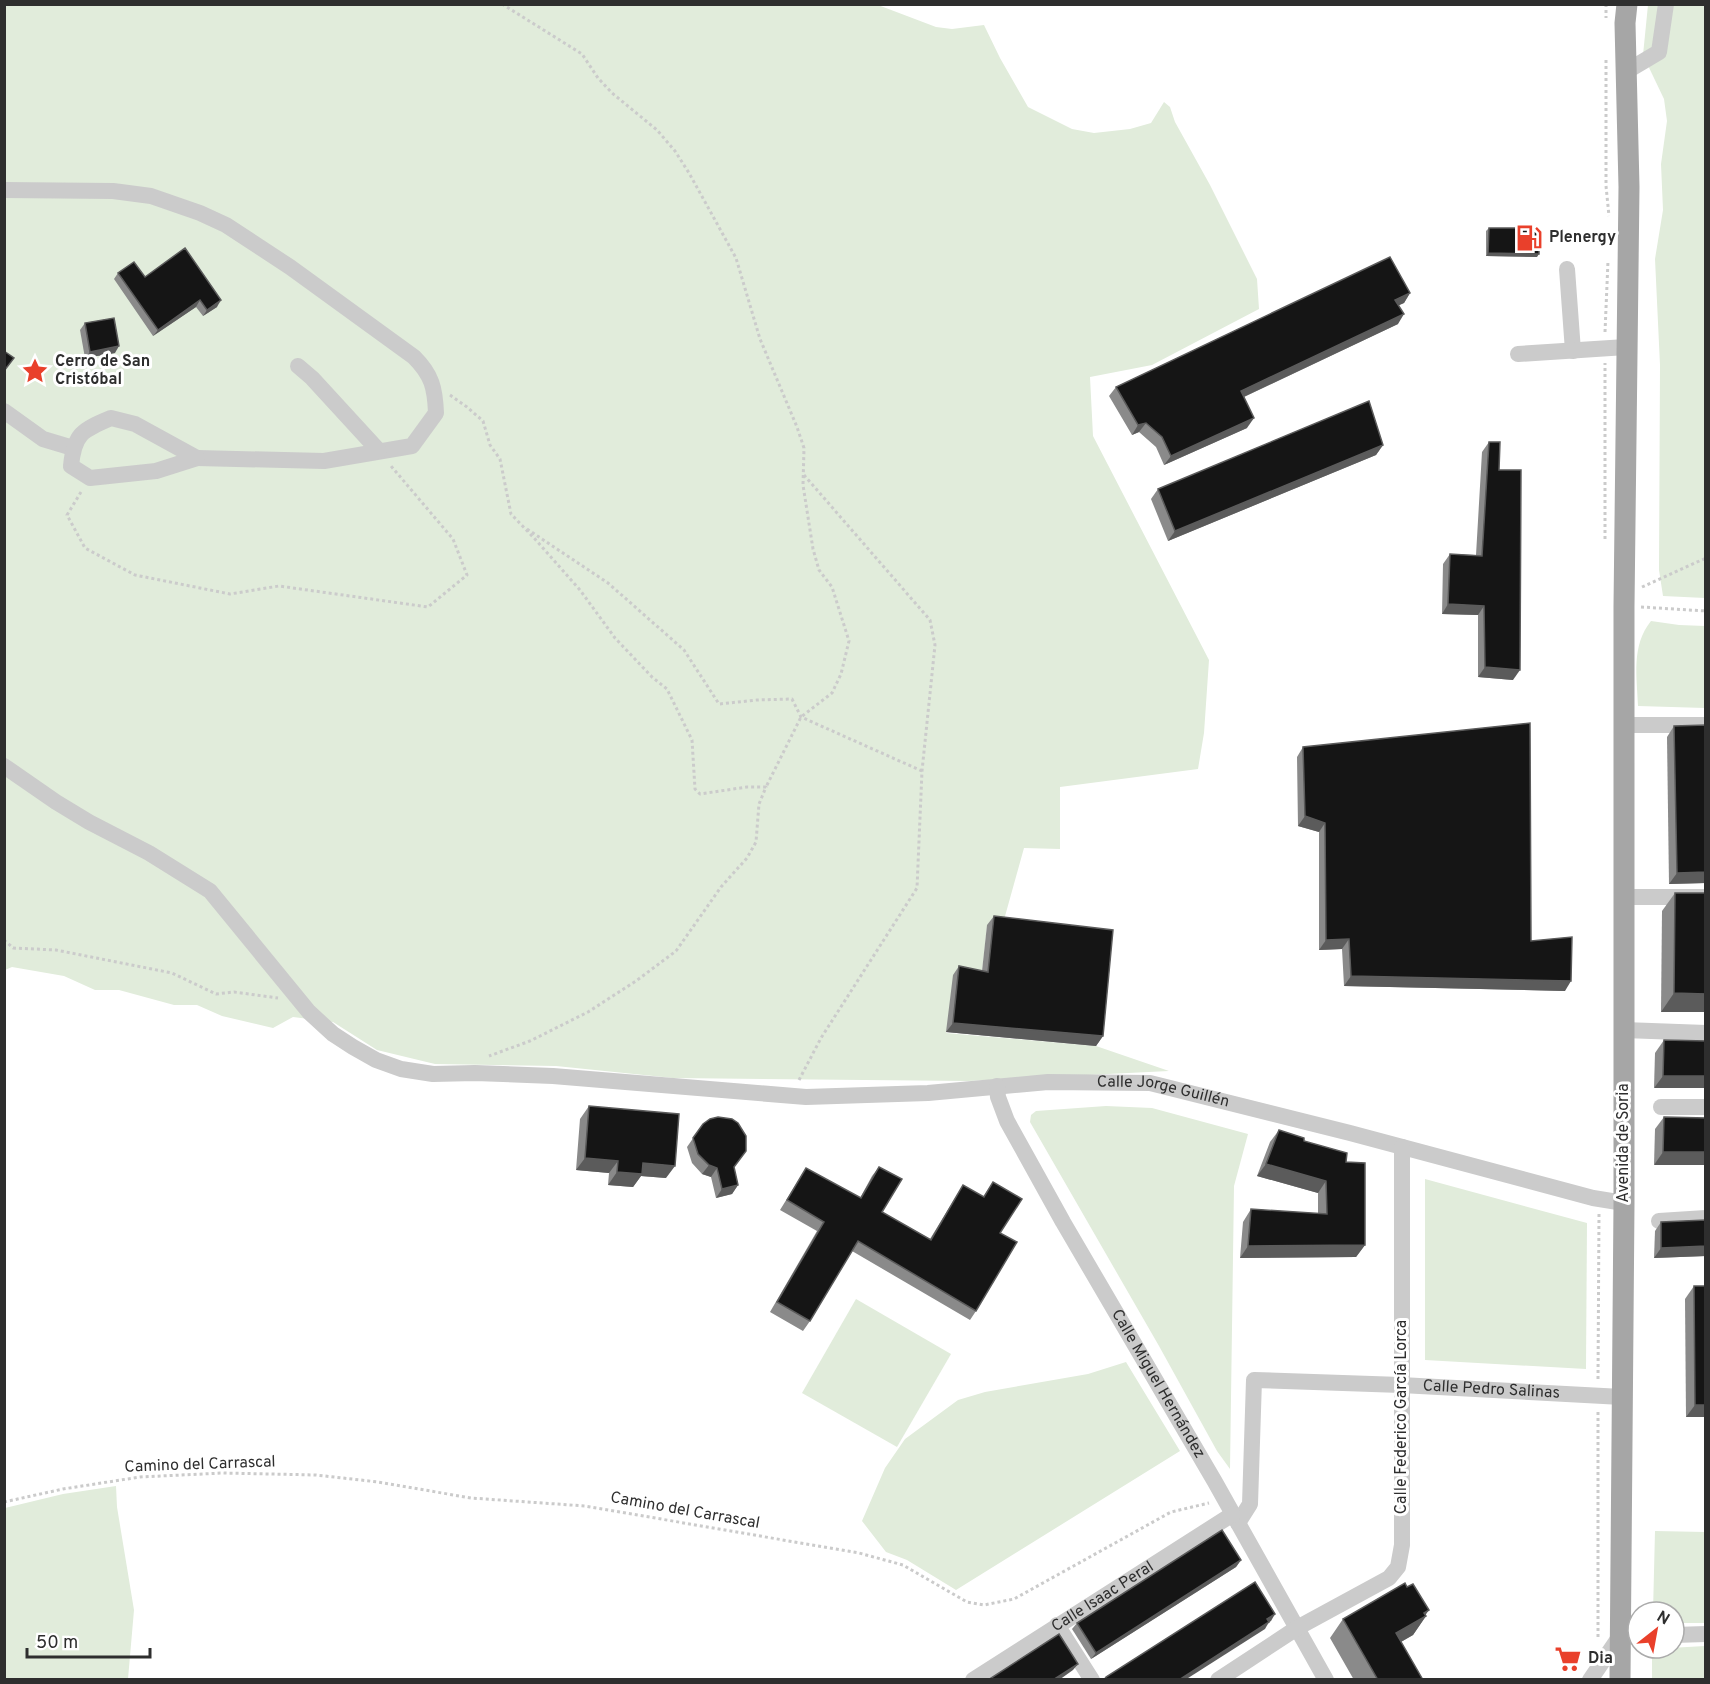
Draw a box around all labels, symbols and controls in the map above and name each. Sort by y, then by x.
fuel station icon: Plenergy [1514,223,1544,253]
place label: Plenergy [1549,228,1616,248]
place label: Cerro de San Cristóbal [55,352,150,390]
place icon: Cerro de San Cristóbal [20,356,50,386]
street label: Calle Jorge Guillén [1097,1072,1231,1112]
street label: Avenida de Soria [1614,1083,1634,1203]
street label: Calle Miguel Hernández [1106,1306,1209,1462]
street label: Calle Federico García Lorca [1392,1320,1412,1514]
street label: Calle Pedro Salinas [1422,1376,1560,1404]
street label: Camino del Carrascal [124,1452,276,1478]
street label: Camino del Carrascal [609,1488,761,1534]
street label: Calle Isaac Peral [1048,1557,1158,1637]
north arrow [1626,1600,1686,1660]
text: N [1653,1607,1673,1630]
scale bar [27,1621,150,1659]
text: 50 m [36,1632,78,1655]
supermarket icon: Dia [1553,1644,1583,1674]
place label: Dia [1588,1649,1613,1669]

